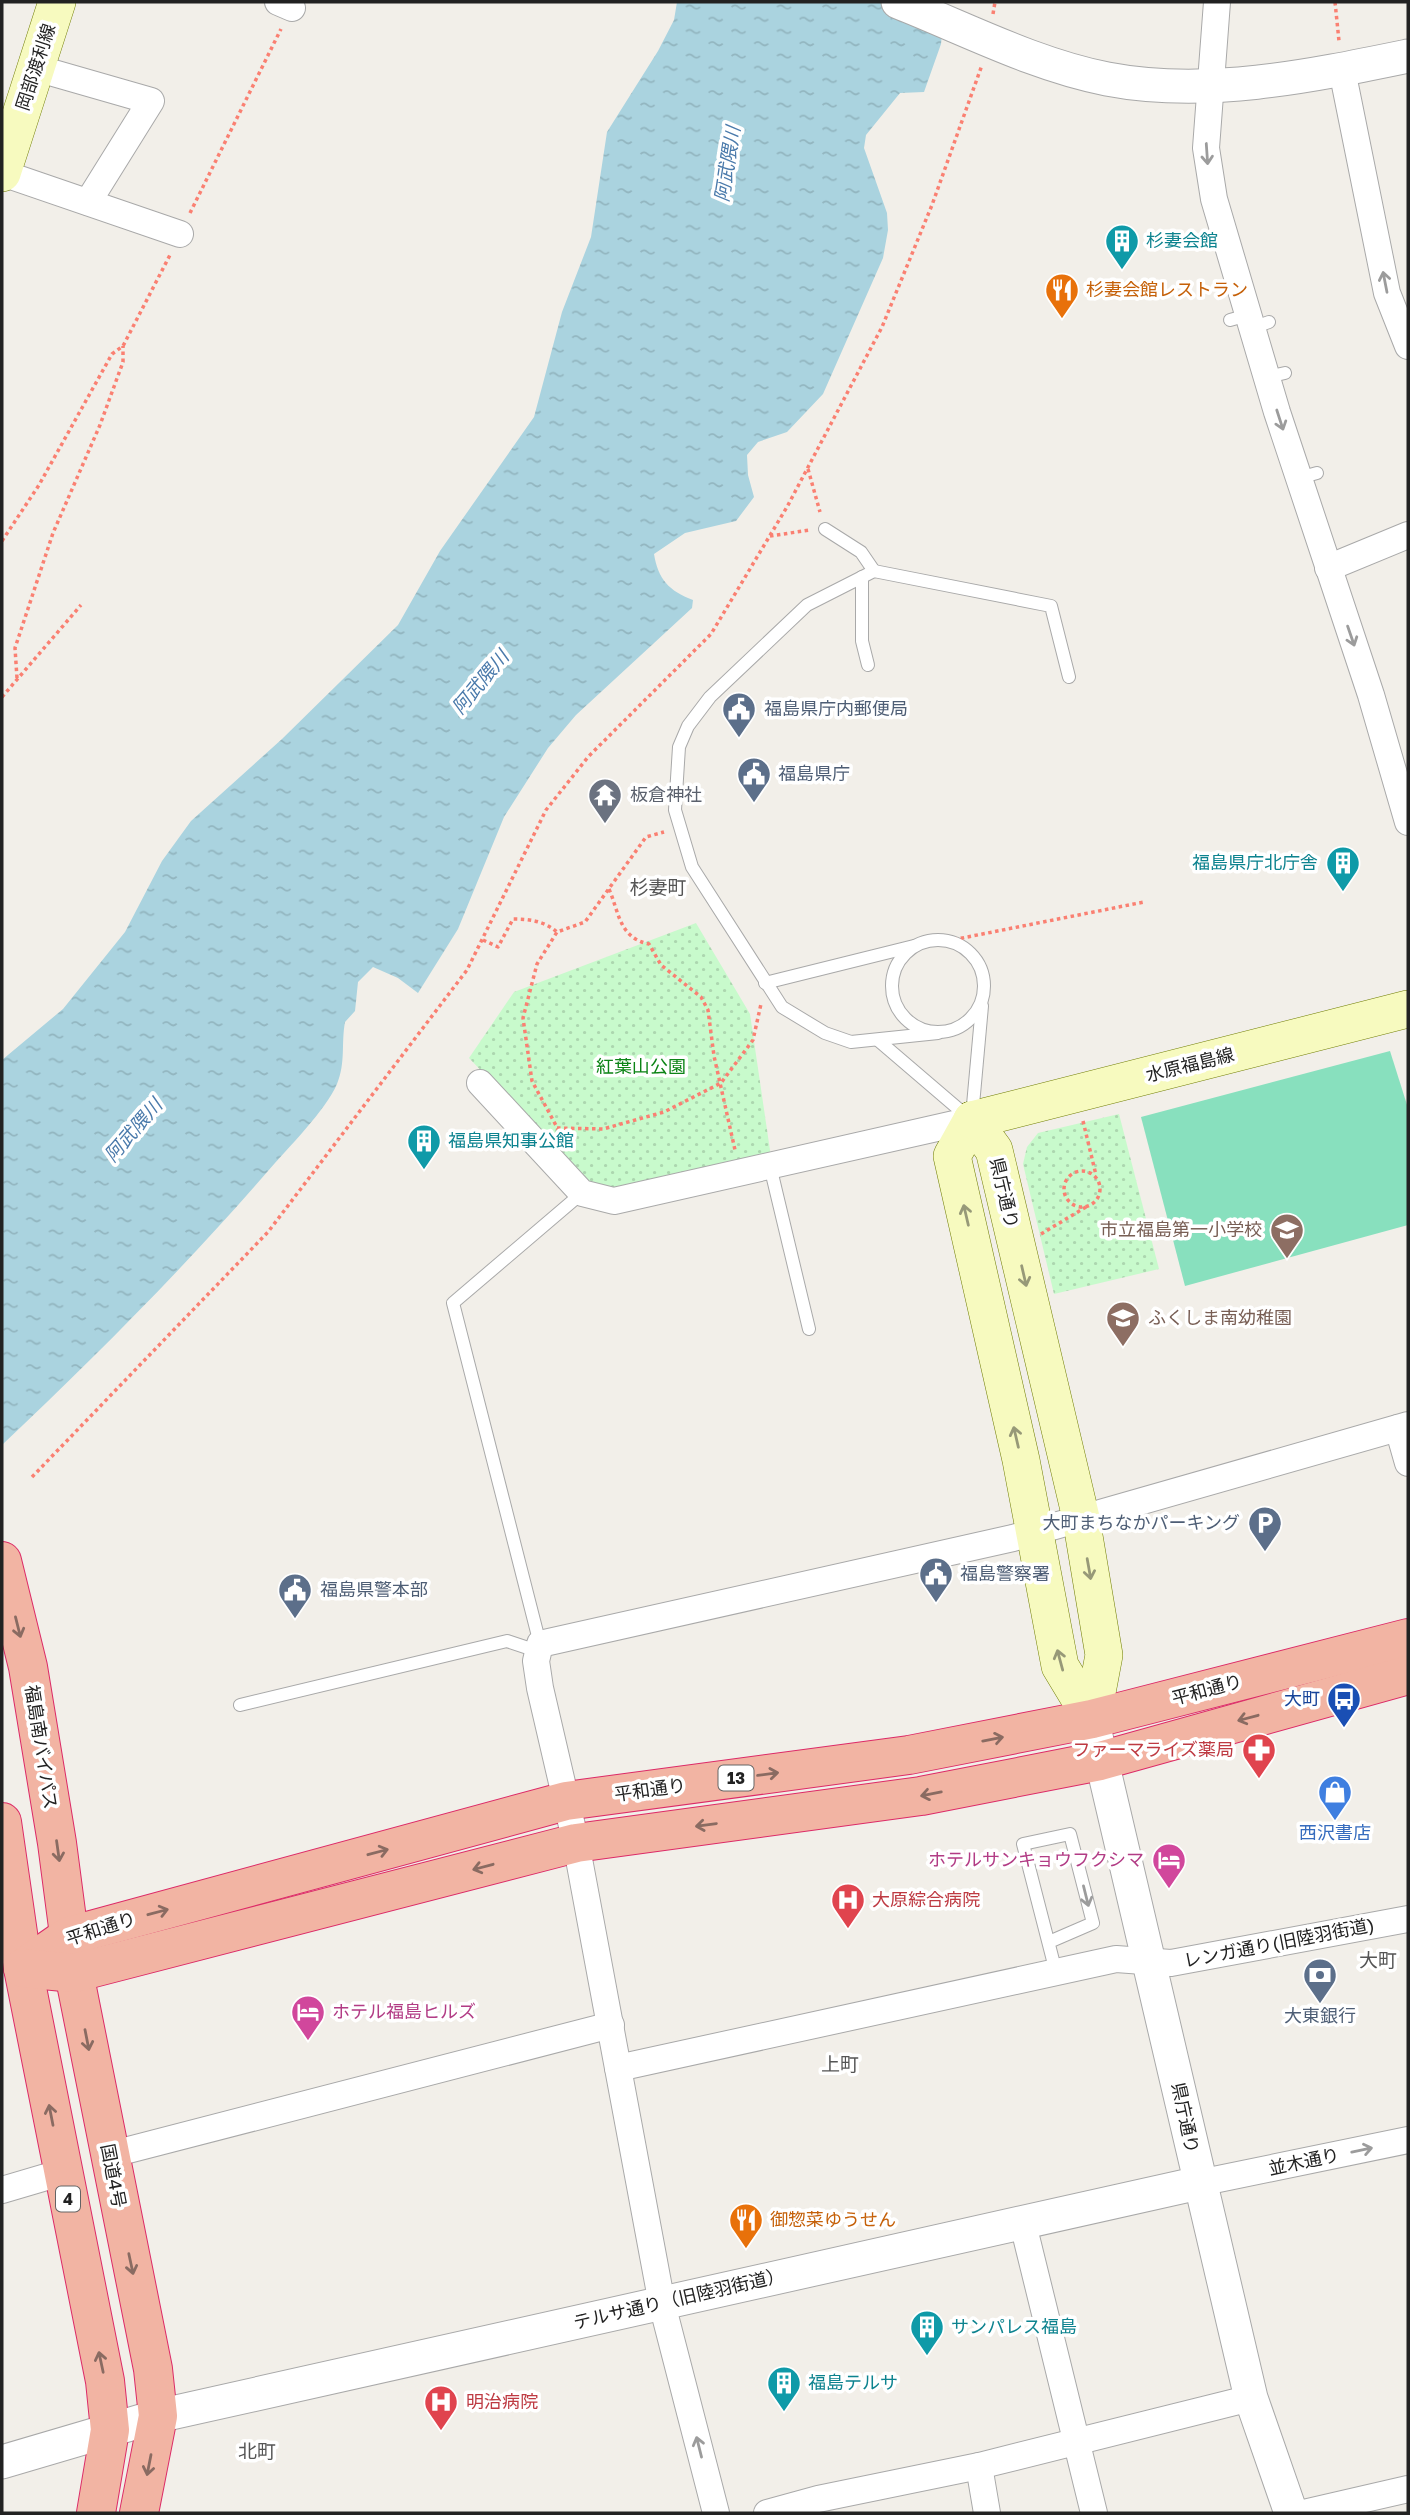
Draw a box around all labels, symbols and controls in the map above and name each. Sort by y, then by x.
street label: 岡部渡利線 [11,20,59,113]
water label: 阿武隈川 [709,123,744,203]
one-way arrow [1201,142,1214,165]
building icon: 杉妻会館 [1103,222,1141,271]
place label: 杉妻会館 [1146,229,1218,251]
restaurant icon: 杉妻会館レストラン [1043,271,1081,320]
one-way arrow [1378,271,1392,294]
place label: 杉妻会館レストラン [1086,278,1248,300]
one-way arrow [1274,409,1287,431]
one-way arrow [1345,625,1358,647]
water label: 阿武隈川 [446,644,514,718]
public building icon: 福島県庁内郵便局 [720,690,758,739]
place label: 福島県庁内郵便局 [764,697,908,719]
public building icon: 福島県庁 [735,755,773,804]
place label: 福島県庁 [778,762,850,784]
temple icon: 板倉神社 [586,776,624,825]
place label: 板倉神社 [630,783,702,805]
building icon: 福島県庁北庁舎 [1324,844,1362,893]
place label: 福島県庁北庁舎 [1192,851,1318,873]
district label: 杉妻町 [629,875,687,898]
street label: 水原福島線 [1143,1042,1236,1086]
park label: 紅葉山公園 [596,1055,686,1077]
water label: 阿武隈川 [99,1092,168,1166]
building icon: 福島県知事公館 [405,1122,443,1171]
place label: 福島県知事公館 [448,1129,574,1151]
street label: 県庁通り [986,1155,1024,1230]
one-way arrow [958,1204,972,1227]
school or university icon: 市立福島第一小学校 [1268,1211,1306,1260]
place label: 市立福島第一小学校 [1100,1218,1262,1240]
one-way arrow [1017,1264,1031,1287]
school or university icon: ふくしま南幼稚園 [1104,1299,1142,1348]
place label: ふくしま南幼稚園 [1148,1306,1292,1328]
one-way arrow [1008,1426,1022,1449]
parking icon: 大町まちなかパーキング [1246,1504,1284,1553]
place label: 大町まちなかパーキング [1043,1511,1240,1533]
public building icon: 福島警察署 [917,1555,955,1604]
one-way arrow [1083,1557,1096,1580]
place label: 福島警察署 [960,1562,1050,1584]
public building icon: 福島県警本部 [276,1571,314,1620]
place label: 福島県警本部 [320,1578,428,1600]
one-way arrow [12,1616,25,1638]
one-way arrow [1053,1649,1066,1671]
street label: 平和通り [1169,1669,1244,1709]
bus stop icon: 大町 [1325,1680,1363,1729]
street label: 福島南バイパス [21,1683,63,1811]
place label: 大町 [1284,1687,1320,1709]
one-way arrow [1237,1712,1260,1725]
one-way arrow [981,1731,1004,1745]
pharmacy icon: ファーマライズ薬局 [1240,1731,1278,1780]
place label: ファーマライズ薬局 [1073,1738,1234,1760]
road number: 13 [718,1766,754,1790]
one-way arrow [756,1767,779,1780]
street label: 平和通り [613,1773,687,1805]
shop icon: 西沢書店 [1316,1773,1354,1822]
one-way arrow [920,1787,943,1801]
one-way arrow [695,1819,718,1832]
place label: 西沢書店 [1299,1821,1371,1843]
one-way arrow [52,1839,65,1862]
hotel icon: ホテルサンキョウフクシマ [1150,1841,1188,1890]
one-way arrow [366,1845,389,1858]
place label: ホテルサンキョウフクシマ [928,1848,1144,1870]
one-way arrow [472,1861,495,1874]
hospital icon: 大原綜合病院 [829,1881,867,1930]
one-way arrow [1080,1884,1093,1907]
place label: 大原綜合病院 [872,1888,980,1910]
one-way arrow [147,1904,169,1917]
street label: 平和通り [63,1906,138,1950]
street label: レンガ通り(旧陸羽街道) [1182,1913,1376,1971]
district label: 大町 [1359,1948,1397,1971]
bank icon: 大東銀行 [1301,1956,1339,2005]
hotel icon: ホテル福島ヒルズ [289,1993,327,2042]
place label: ホテル福島ヒルズ [332,2000,476,2022]
place label: 大東銀行 [1284,2004,1356,2026]
one-way arrow [80,2029,94,2051]
district label: 上町 [821,2052,859,2075]
street label: 県庁通り [1168,2080,1204,2155]
one-way arrow [44,2104,58,2127]
street label: 国道4号 [97,2142,131,2210]
one-way arrow [1350,2142,1373,2156]
street label: 並木通り [1266,2143,1341,2179]
road number: 4 [56,2186,80,2212]
restaurant icon: 御惣菜ゆうせん [727,2201,765,2250]
place label: 御惣菜ゆうせん [770,2208,896,2230]
one-way arrow [125,2252,138,2275]
street label: テルサ通り（旧陸羽街道） [571,2263,786,2333]
building icon: サンパレス福島 [908,2308,946,2357]
place label: サンパレス福島 [951,2315,1077,2337]
one-way arrow [94,2351,108,2374]
building icon: 福島テルサ [765,2364,803,2413]
place label: 福島テルサ [808,2371,898,2393]
hospital icon: 明治病院 [422,2383,460,2432]
place label: 明治病院 [466,2390,538,2412]
one-way arrow [691,2436,704,2458]
district label: 北町 [238,2439,276,2462]
one-way arrow [141,2453,155,2476]

